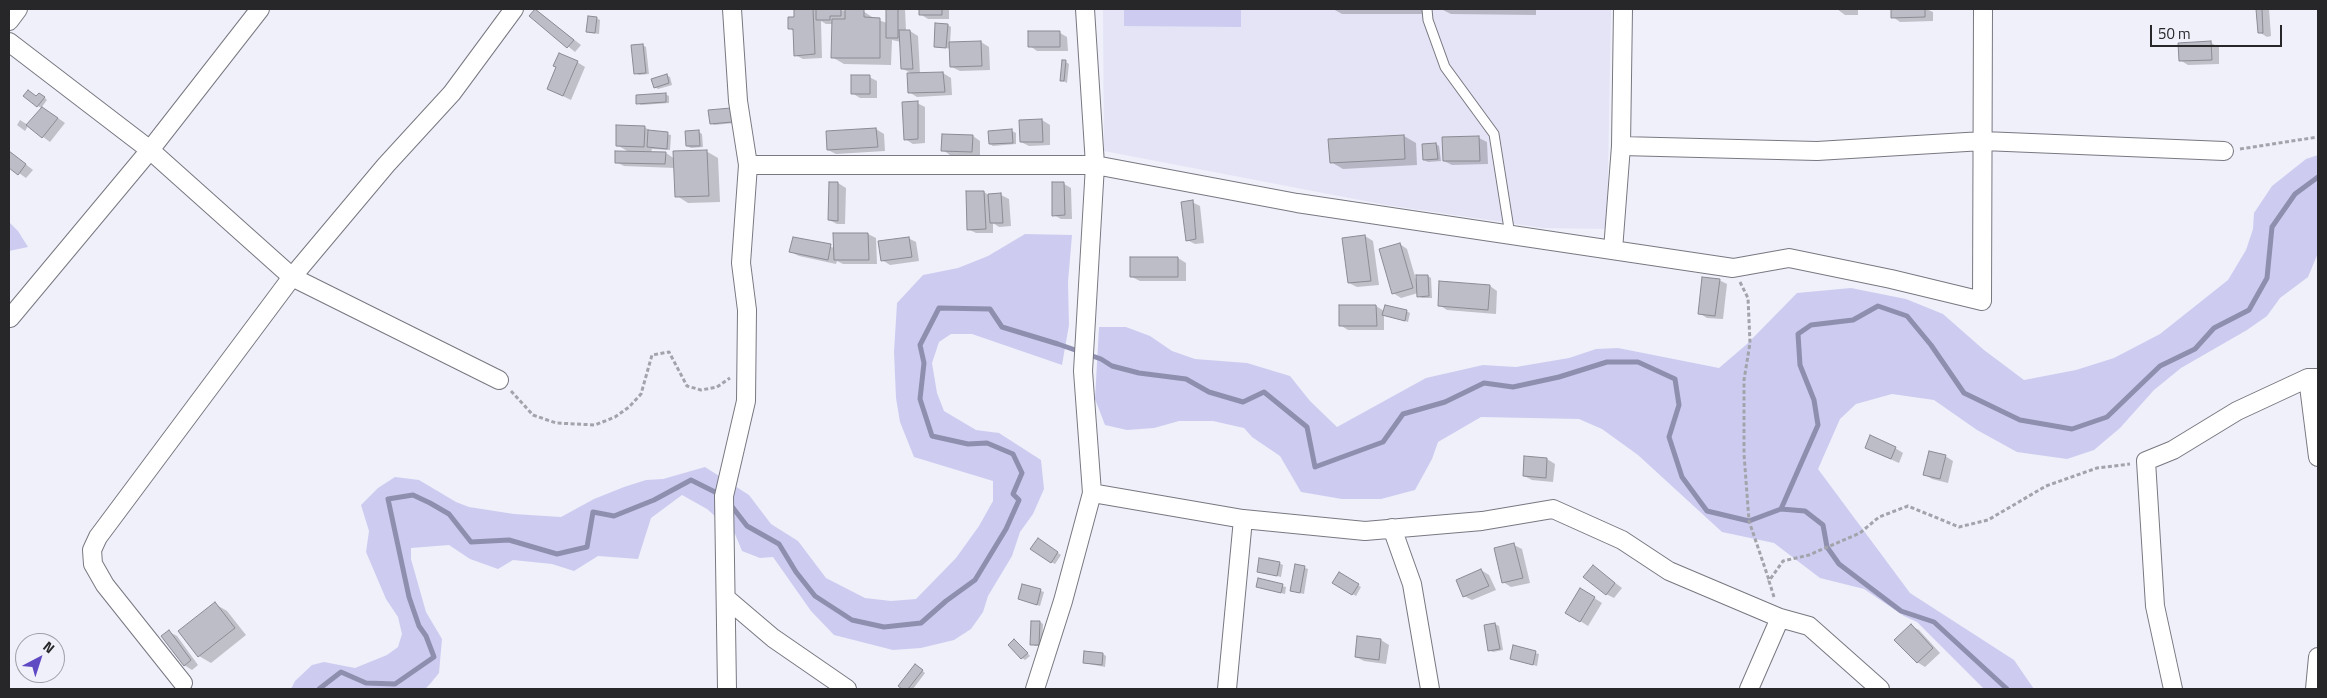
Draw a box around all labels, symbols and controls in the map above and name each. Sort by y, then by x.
scale bar [2152,15,2284,47]
text: 50 m [2158,22,2191,45]
north arrow [15,633,65,683]
text: N [39,636,60,658]

